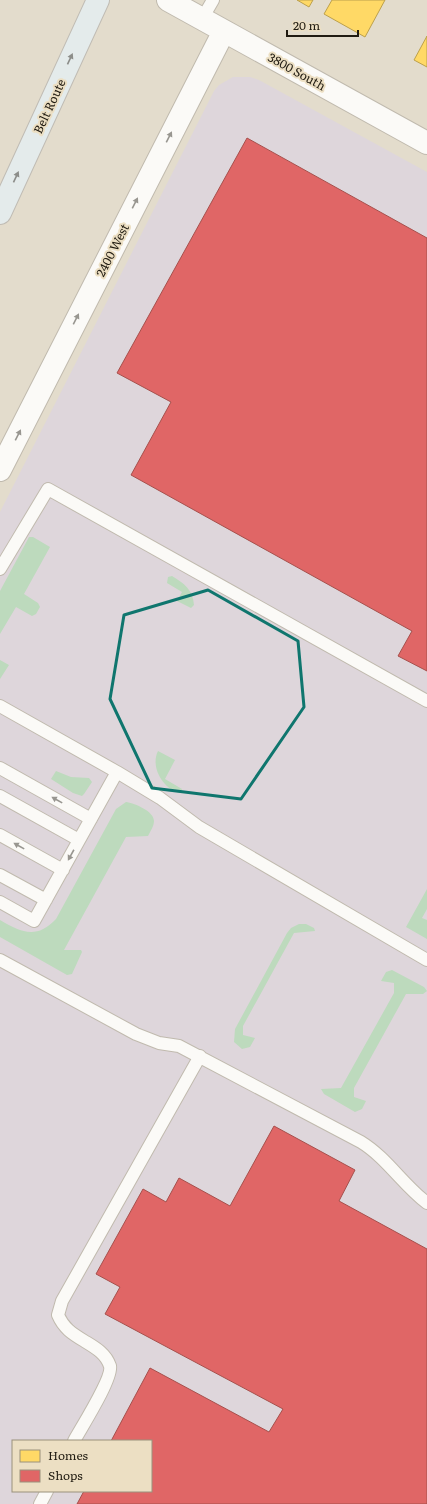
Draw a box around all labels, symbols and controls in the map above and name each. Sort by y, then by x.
scale bar [287,12,358,38]
text: 20 m [293,16,320,34]
street label: 3800 South [265,48,329,94]
one-way arrow [67,53,73,65]
street label: Belt Route [28,76,70,136]
one-way arrow [166,131,172,143]
one-way arrow [13,172,19,183]
one-way arrow [132,198,139,209]
street label: 2400 West [91,220,133,280]
one-way arrow [73,314,80,325]
one-way arrow [14,429,21,441]
one-way arrow [51,796,63,803]
one-way arrow [13,842,25,849]
one-way arrow [67,850,74,861]
legend [12,1440,152,1492]
text: Homes [48,1446,88,1464]
text: Shops [48,1466,83,1484]

